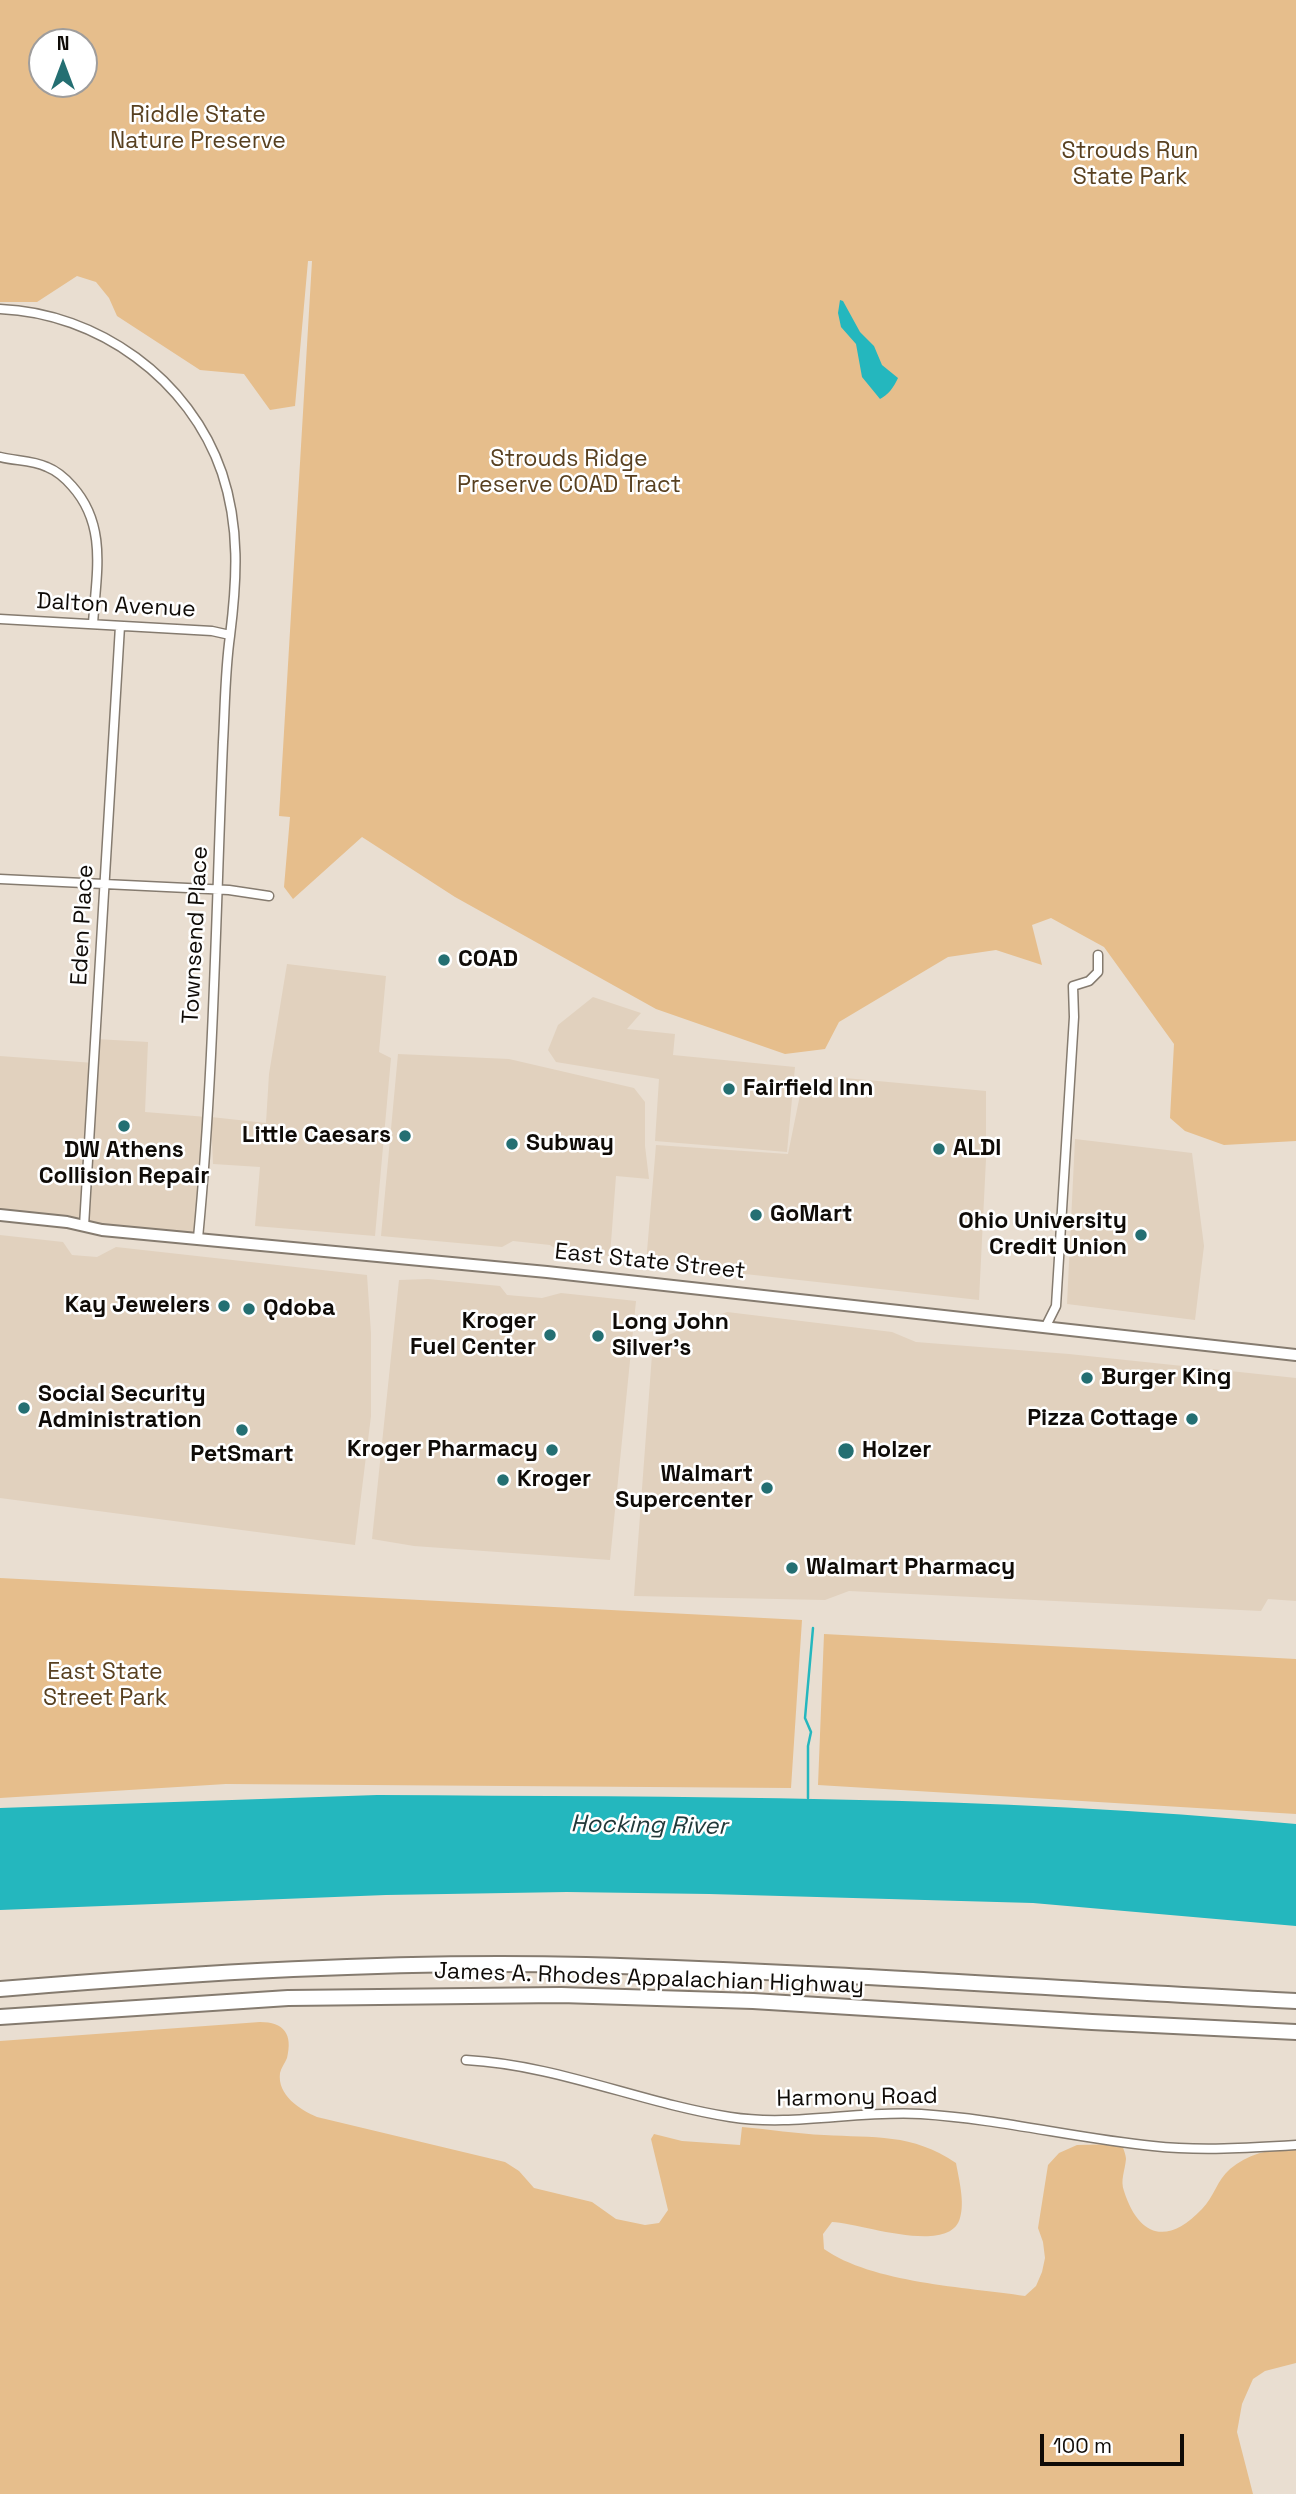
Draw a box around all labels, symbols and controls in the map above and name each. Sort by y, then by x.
north arrow [28,28,98,98]
text: N [57,31,69,56]
park label: Riddle State Nature Preserve [110,102,286,156]
park label: Strouds Run State Park [1062,138,1198,192]
park label: Strouds Ridge Preserve COAD Tract [457,446,681,500]
street label: Dalton Avenue [36,588,196,624]
street label: Townsend Place [178,845,214,1025]
street label: Eden Place [66,864,100,986]
place label: COAD [458,946,518,974]
marker: COAD [436,952,452,968]
place label: Fairfield Inn [743,1075,873,1103]
marker: Fairfield Inn [721,1081,737,1097]
marker: DW Athens Collision Repair [116,1118,132,1134]
place label: Little Caesars [242,1122,391,1150]
marker: Little Caesars [397,1128,413,1144]
place label: Subway [526,1130,614,1158]
place label: ALDI [953,1135,1001,1163]
marker: Subway [504,1136,520,1152]
place label: DW Athens Collision Repair [39,1137,209,1191]
marker: ALDI [931,1141,947,1157]
place label: GoMart [770,1201,852,1229]
marker: GoMart [748,1207,764,1223]
place label: Ohio University Credit Union [958,1208,1127,1262]
marker: Ohio University Credit Union [1133,1227,1149,1243]
street label: East State Street [553,1238,747,1286]
place label: Kay Jewelers [65,1292,210,1320]
place label: Qdoba [263,1295,335,1323]
marker: Kay Jewelers [216,1298,232,1314]
marker: Qdoba [241,1301,257,1317]
place label: Kroger Fuel Center [410,1308,536,1362]
place label: Long John Silver's [612,1309,729,1363]
marker: Kroger Fuel Center [542,1327,558,1343]
marker: Long John Silver's [590,1328,606,1344]
place label: Burger King [1101,1364,1231,1392]
marker: Burger King [1079,1370,1095,1386]
place label: Social Security Administration [38,1381,206,1435]
marker: Social Security Administration [16,1400,32,1416]
place label: Pizza Cottage [1027,1405,1178,1433]
marker: Pizza Cottage [1184,1411,1200,1427]
marker: PetSmart [234,1422,250,1438]
place label: Kroger Pharmacy [347,1436,538,1464]
place label: Holzer [862,1437,931,1465]
place label: PetSmart [190,1441,294,1469]
marker: Holzer [836,1441,856,1461]
marker: Kroger Pharmacy [544,1442,560,1458]
place label: Walmart Supercenter [615,1461,753,1515]
place label: Kroger [517,1466,591,1494]
marker: Kroger [495,1472,511,1488]
marker: Walmart Supercenter [759,1480,775,1496]
place label: Walmart Pharmacy [806,1554,1015,1582]
marker: Walmart Pharmacy [784,1560,800,1576]
park label: East State Street Park [43,1659,167,1713]
water label: Hocking River [570,1810,728,1842]
street label: James A. Rhodes Appalachian Highway [433,1958,865,2000]
street label: Harmony Road [776,2083,938,2113]
scale bar [1044,2420,1188,2464]
text: 100 m [1053,2432,1112,2459]

